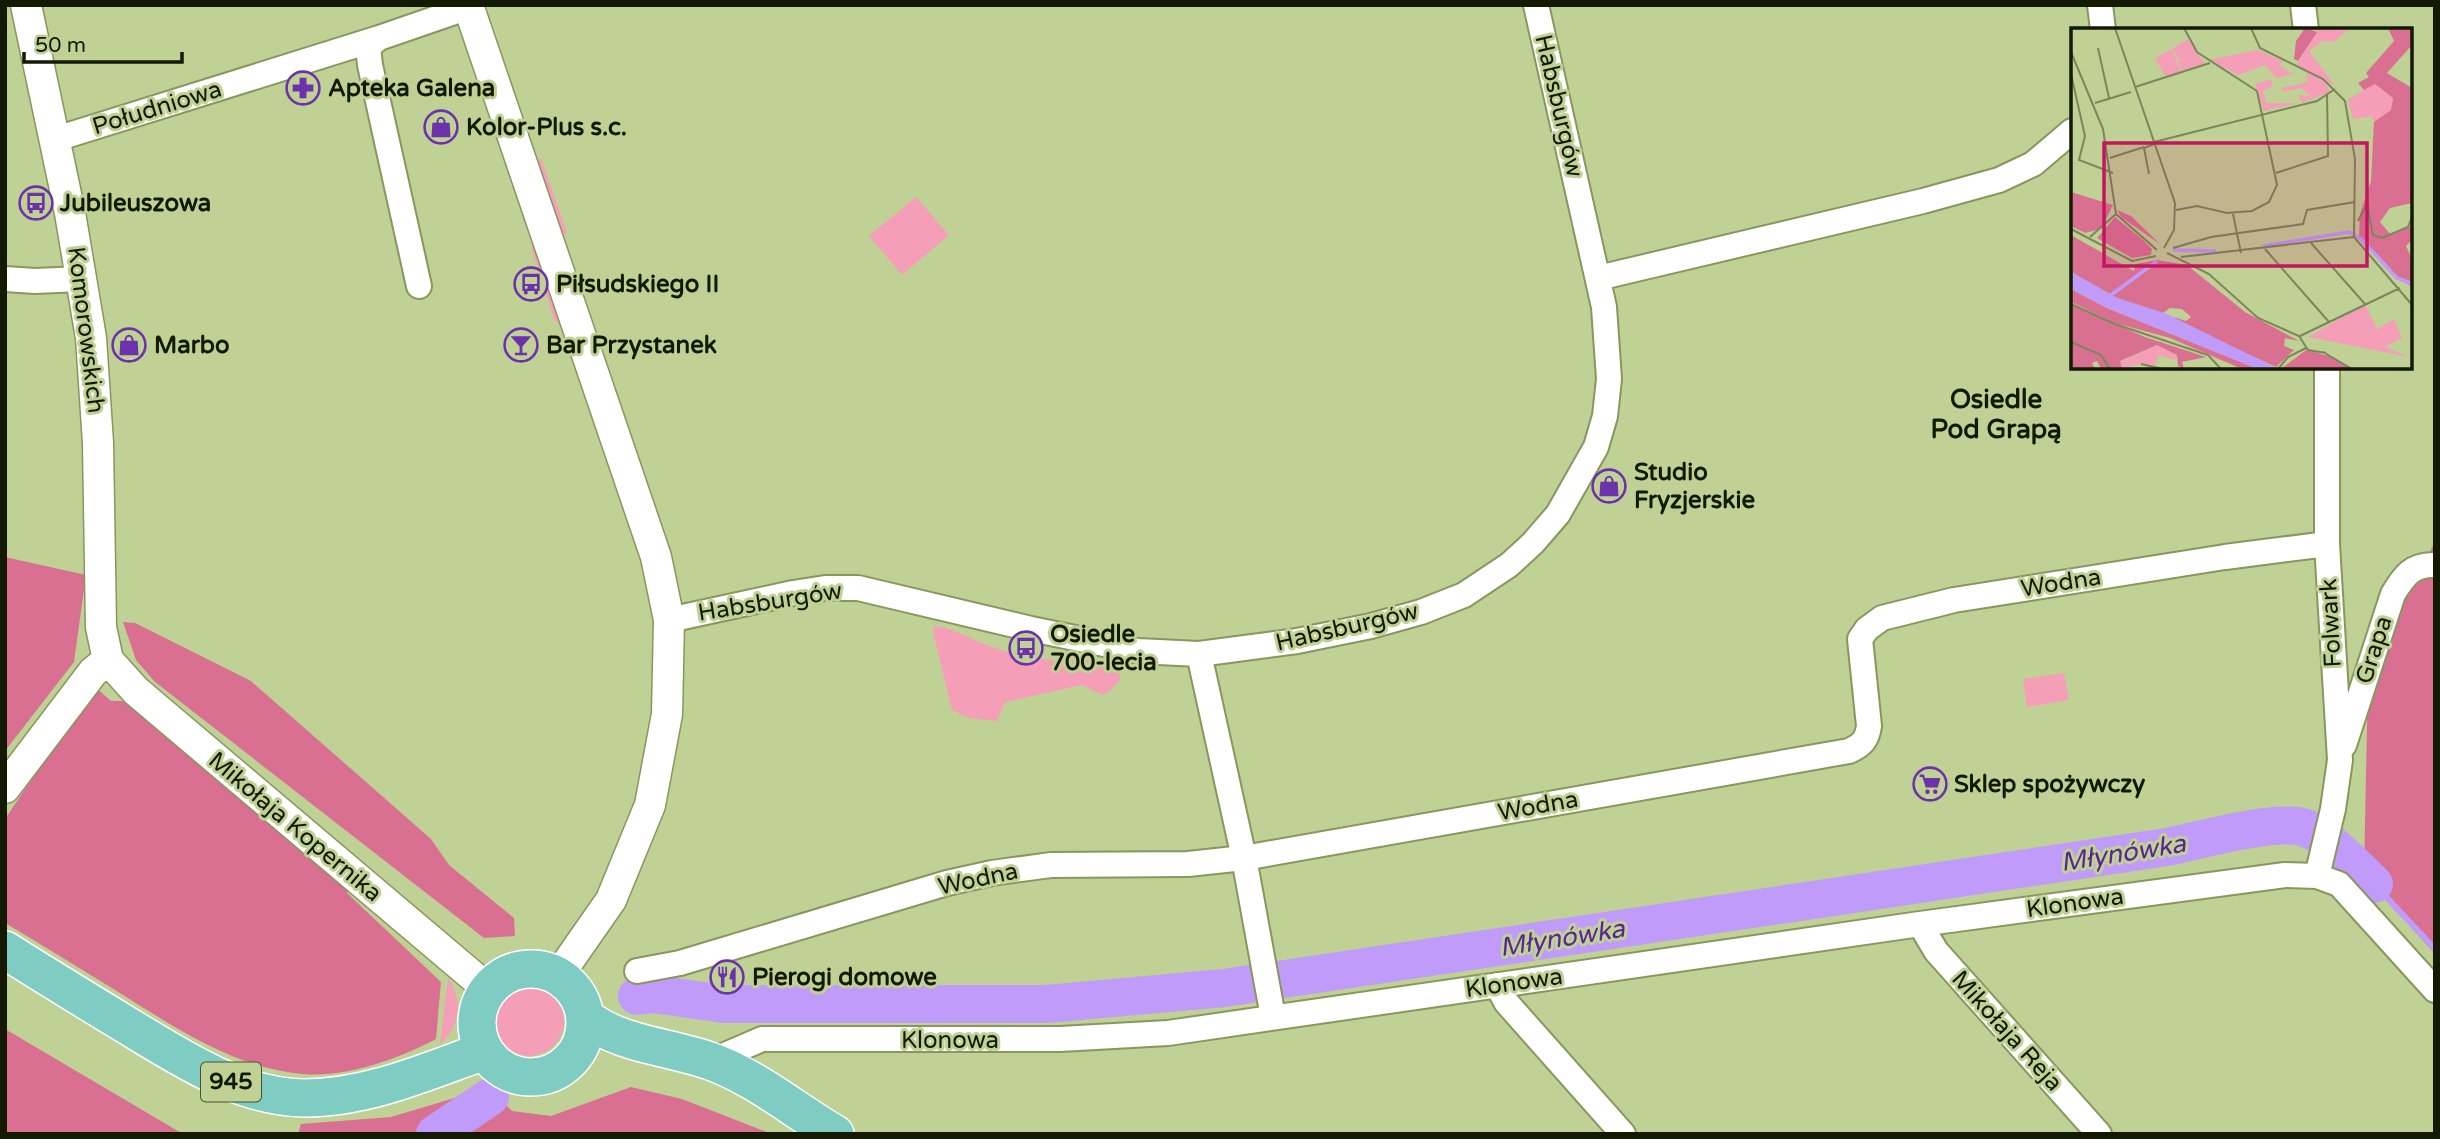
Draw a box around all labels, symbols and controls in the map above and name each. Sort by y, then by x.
scale bar [24,21,182,65]
inset map [2071,28,2412,369]
street label: Habsburgów [1529,32,1589,180]
text: 50 m [35,33,86,58]
pharmacy icon: Apteka Galena [284,69,322,107]
place label: Apteka Galena [328,74,495,103]
street label: Południowa [89,75,225,141]
shop icon: Kolor-Plus s.c. [422,108,460,146]
place label: Kolor-Plus s.c. [466,113,627,142]
bus stop icon: Jubileuszowa [17,184,55,222]
place label: Jubileuszowa [59,189,211,218]
street label: Komorowskich [61,245,111,415]
bus stop icon: Piłsudskiego II [512,265,550,303]
place label: Piłsudskiego II [556,270,719,299]
shop icon: Marbo [110,326,148,364]
bar icon: Bar Przystanek [502,326,540,364]
place label: Marbo [154,331,230,360]
place label: Bar Przystanek [546,331,717,360]
district label: Osiedle Pod Grapą [1930,384,2062,445]
place label: Studio Fryzjerskie [1634,458,1755,515]
shop icon: Studio Fryzjerskie [1590,467,1628,505]
street label: Wodna [2019,562,2103,604]
street label: Habsburgów [696,576,844,628]
street label: Folwark [2314,578,2348,668]
street label: Habsburgów [1273,597,1421,657]
street label: Grapa [2349,612,2399,688]
place label: Osiedle 700-lecia [1050,620,1157,677]
bus stop icon: Osiedle 700-lecia [1007,629,1045,667]
street label: Mikołaja Kopernika [202,746,388,908]
supermarket icon: Sklep spożywczy [1911,765,1949,803]
place label: Sklep spożywczy [1954,770,2145,799]
street label: Wodna [1496,785,1580,827]
water label: Młynówka [2058,828,2189,878]
street label: Wodna [935,856,1021,902]
street label: Klonowa [2024,882,2126,924]
water label: Młynówka [1497,913,1628,963]
restaurant icon: Pierogi domowe [708,958,746,996]
street label: Klonowa [1463,962,1565,1004]
place label: Pierogi domowe [752,963,937,992]
street label: Mikołaja Reja [1945,965,2069,1097]
street label: Klonowa [901,1026,999,1055]
road number: 945 [201,1063,261,1102]

